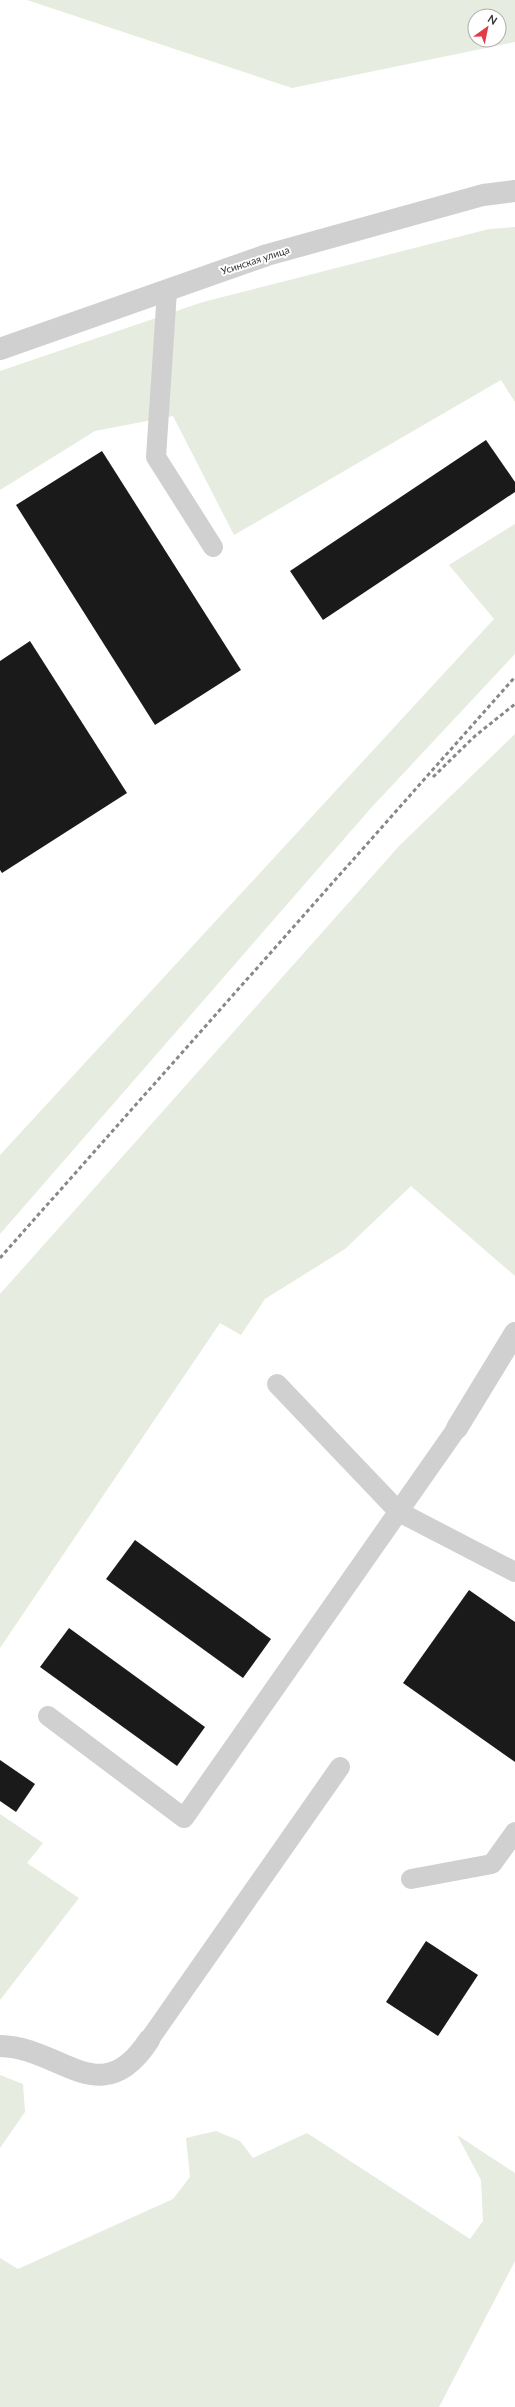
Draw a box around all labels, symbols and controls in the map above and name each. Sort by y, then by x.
north arrow [467,8,507,48]
text: N [486,11,500,27]
street label: Усинская улица [219,243,291,277]

